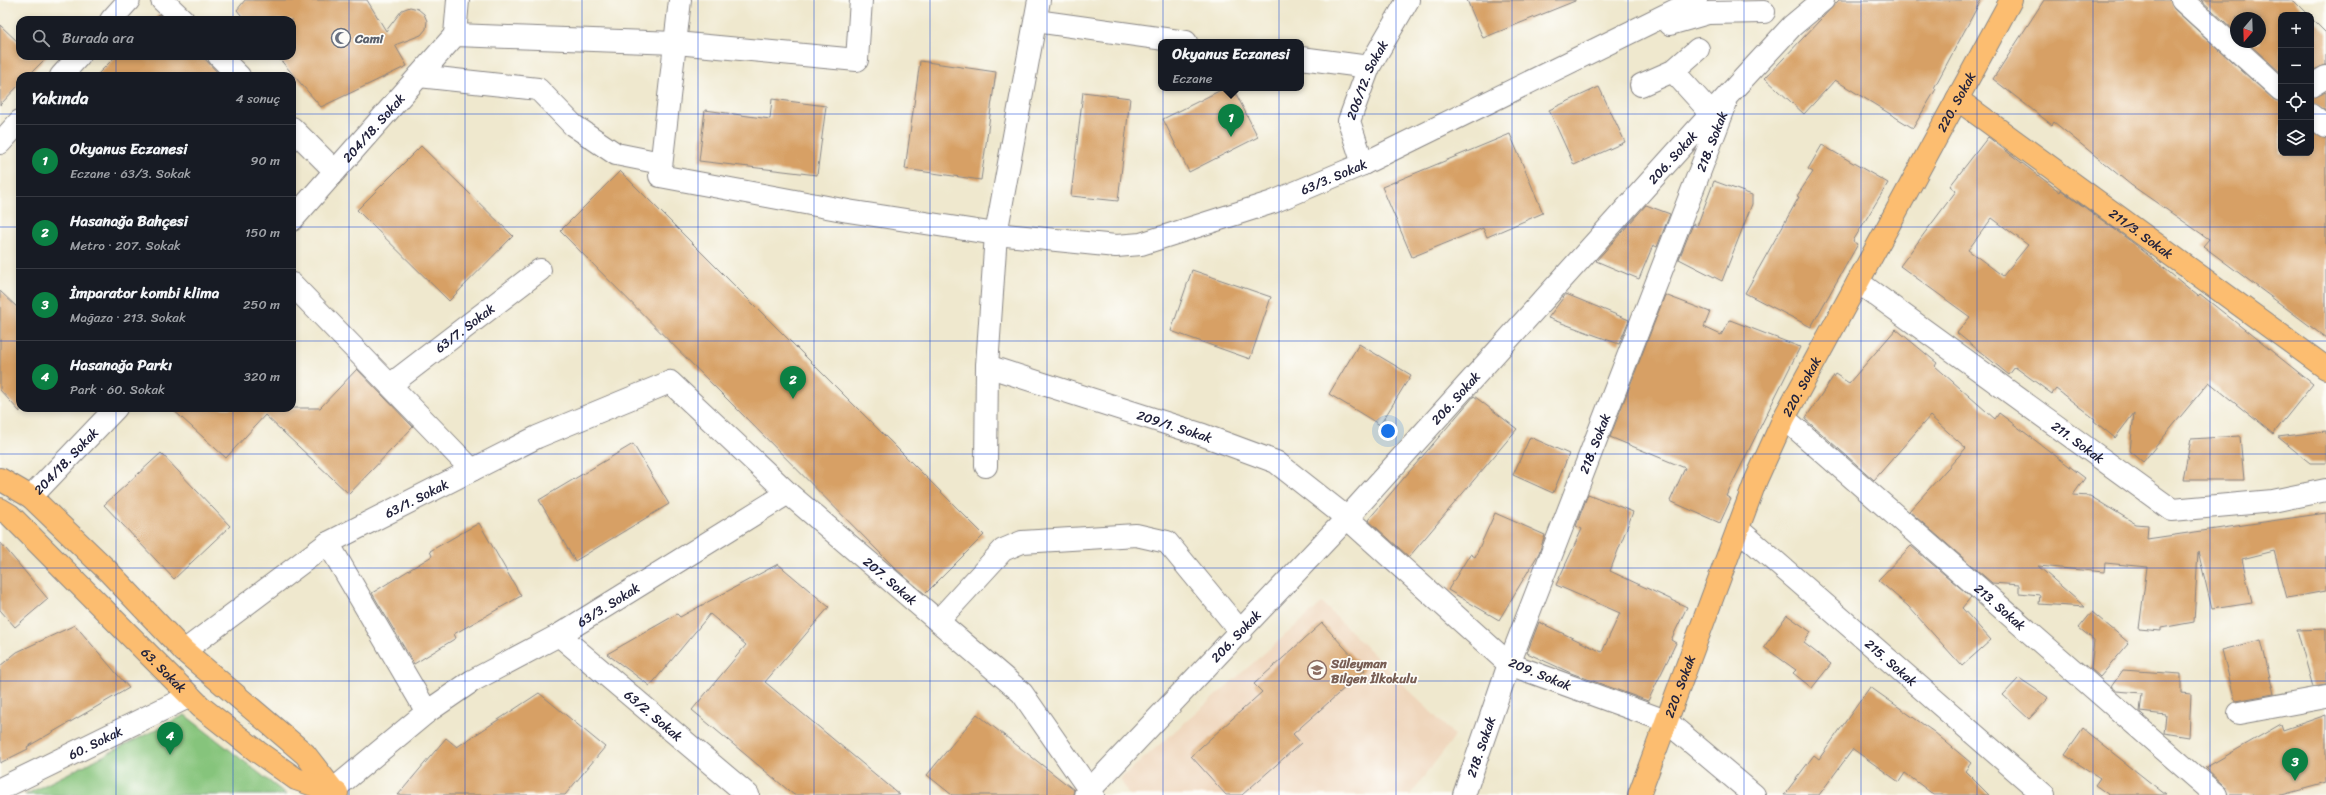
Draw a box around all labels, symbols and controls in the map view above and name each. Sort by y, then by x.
north arrow [2230,12,2266,48]
map controls [2278,12,2314,156]
button: + [2278,12,2314,48]
search box [16,16,296,60]
text: Burada ara [62,25,134,51]
icon: search [30,27,52,49]
mosque icon: Cami [330,27,352,49]
place label: Cami [354,27,385,50]
street label: 206/12. Sokak [1339,35,1394,123]
popup [1158,39,1304,91]
text: Okyanus Eczanesi [1172,41,1290,67]
button: − [2278,48,2314,84]
text: Eczane [1172,67,1213,90]
street label: 220. Sokak [1930,67,1982,136]
text: Yakında [32,83,88,113]
button: locate [2278,84,2314,120]
text: 4 sonuç [235,87,280,110]
street label: 204/18. Sokak [336,88,410,168]
pin: 1 [1218,104,1244,137]
street label: 218. Sokak [1689,108,1734,175]
button: layers [2278,120,2314,156]
street label: 206. Sokak [1642,125,1703,189]
text: Okyanus Eczanesi [70,136,187,162]
text: 1 [42,149,48,172]
text: 90 m [250,149,280,172]
street label: 63/3. Sokak [1297,152,1371,201]
text: Eczane · 63/3. Sokak [70,162,191,185]
street label: 211/3. Sokak [2104,202,2178,265]
text: Hasanağa Bahçesi [70,208,188,234]
text: 2 [41,221,49,244]
text: 150 m [245,221,280,244]
text: Metro · 207. Sokak [70,234,181,257]
text: İmparator kombi klima [70,280,219,306]
text: 3 [41,293,49,316]
text: 250 m [243,293,280,316]
street label: 63/7. Sokak [429,297,500,358]
text: Mağaza · 213. Sokak [70,306,186,329]
text: Hasanağa Parkı [70,352,172,378]
street label: 220. Sokak [1775,352,1827,421]
text: 4 [41,365,49,388]
text: 320 m [244,365,280,388]
pin: 2 [780,366,806,399]
street label: 206. Sokak [1425,366,1486,430]
text: Park · 60. Sokak [70,378,165,401]
street label: 209/1. Sokak [1134,403,1216,449]
street label: 218. Sokak [1572,410,1617,477]
street label: 211. Sokak [2047,415,2110,469]
your location [1378,421,1398,441]
street label: 204/18. Sokak [27,422,104,500]
street label: 63/1. Sokak [380,472,452,524]
street label: 207. Sokak [858,550,923,611]
street label: 63/3. Sokak [572,576,644,633]
street label: 213. Sokak [1969,577,2031,636]
street label: 206. Sokak [1205,604,1266,668]
street label: 215. Sokak [1860,633,1923,692]
street label: 63. Sokak [136,641,192,698]
street label: 209. Sokak [1505,651,1575,697]
street label: 220. Sokak [1657,651,1702,721]
place label: Süleyman Bilgen İlkokulu [1330,652,1418,690]
school or university icon: Süleyman Bilgen İlkokulu [1306,659,1328,681]
street label: 63/2. Sokak [619,683,688,747]
street label: 218. Sokak [1459,713,1502,780]
street label: 60. Sokak [64,719,126,765]
pin: 4 [157,722,183,755]
pin: 3 [2282,748,2308,781]

